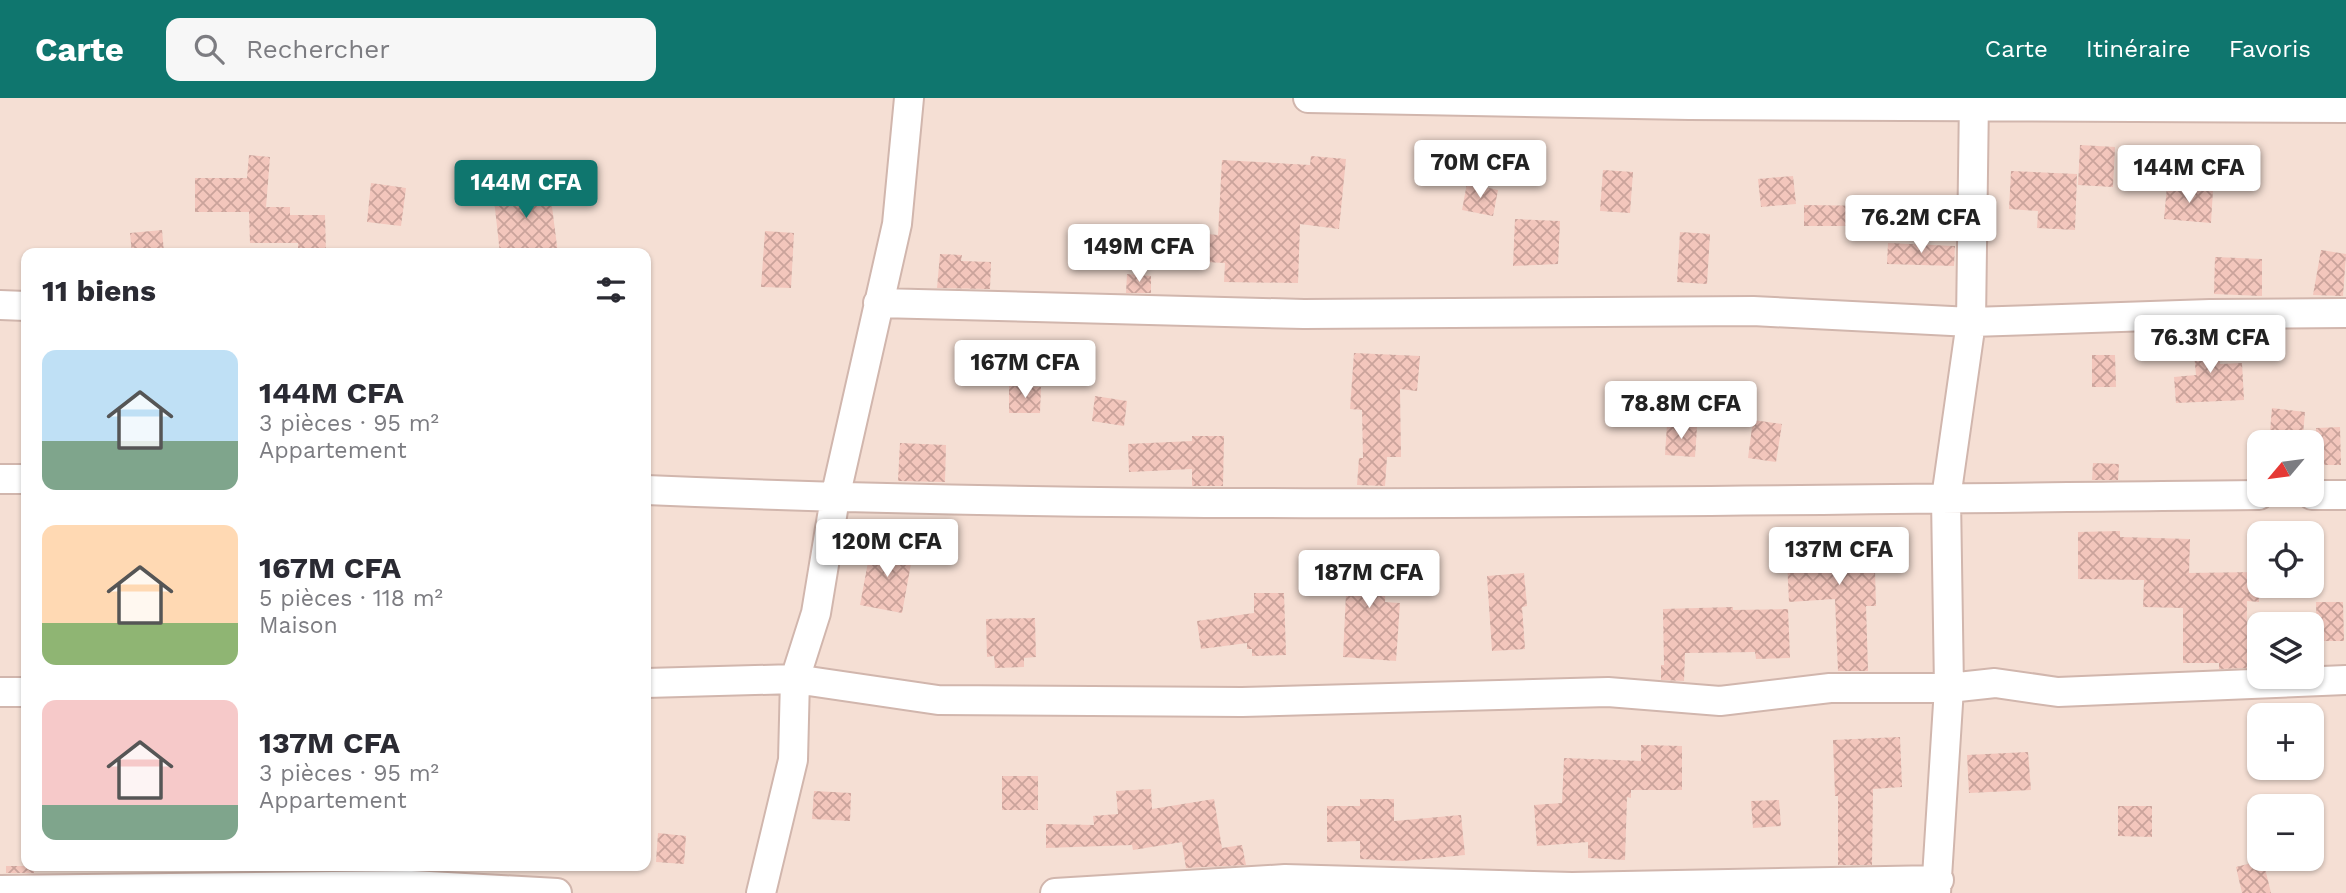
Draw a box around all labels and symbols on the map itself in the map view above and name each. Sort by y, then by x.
pin: 70M CFA [1415,140,1545,200]
pin: 144M CFA [2117,146,2261,205]
pin: 144M CFA [454,160,598,220]
pin: 76.2M CFA [1841,195,2001,255]
pin: 149M CFA [1067,225,1211,284]
pin: 76.3M CFA [2130,316,2290,375]
pin: 167M CFA [953,341,1097,400]
pin: 78.8M CFA [1601,382,1761,441]
north arrow [2247,430,2324,508]
pin: 120M CFA [815,519,959,579]
pin: 137M CFA [1767,528,1911,587]
pin: 187M CFA [1297,550,1441,610]

